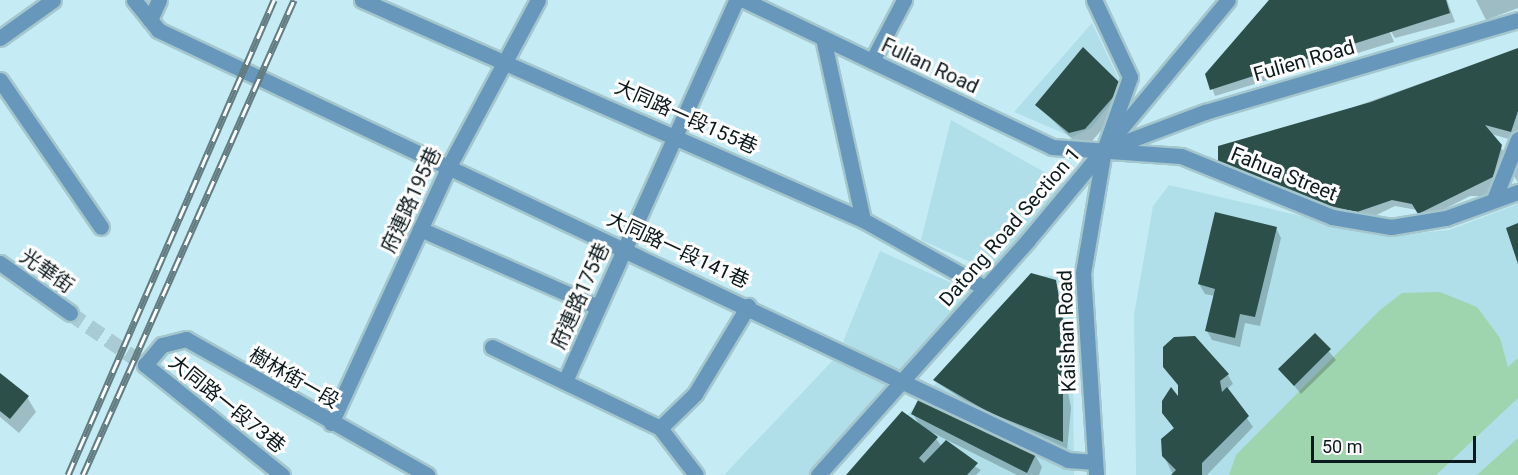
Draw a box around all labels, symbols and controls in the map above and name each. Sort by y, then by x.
street label: Fulian Road [878,33,982,99]
street label: Fulien Road [1251,35,1357,87]
street label: 大同路一段155巷 [611,75,761,159]
street label: Fahua Street [1227,142,1341,206]
street label: 府連路195巷 [376,143,446,257]
street label: Datong Road Section 1 [934,143,1086,311]
street label: 大同路一段141巷 [603,207,753,293]
street label: 府連路175巷 [546,239,614,353]
street label: 光華街 [16,244,78,298]
street label: Kaishan Road [1053,269,1081,393]
street label: 樹林街一段 [245,343,343,413]
street label: 大同路一段73巷 [164,350,290,458]
scale bar [1314,424,1479,462]
text: 50 m [1322,436,1362,457]

